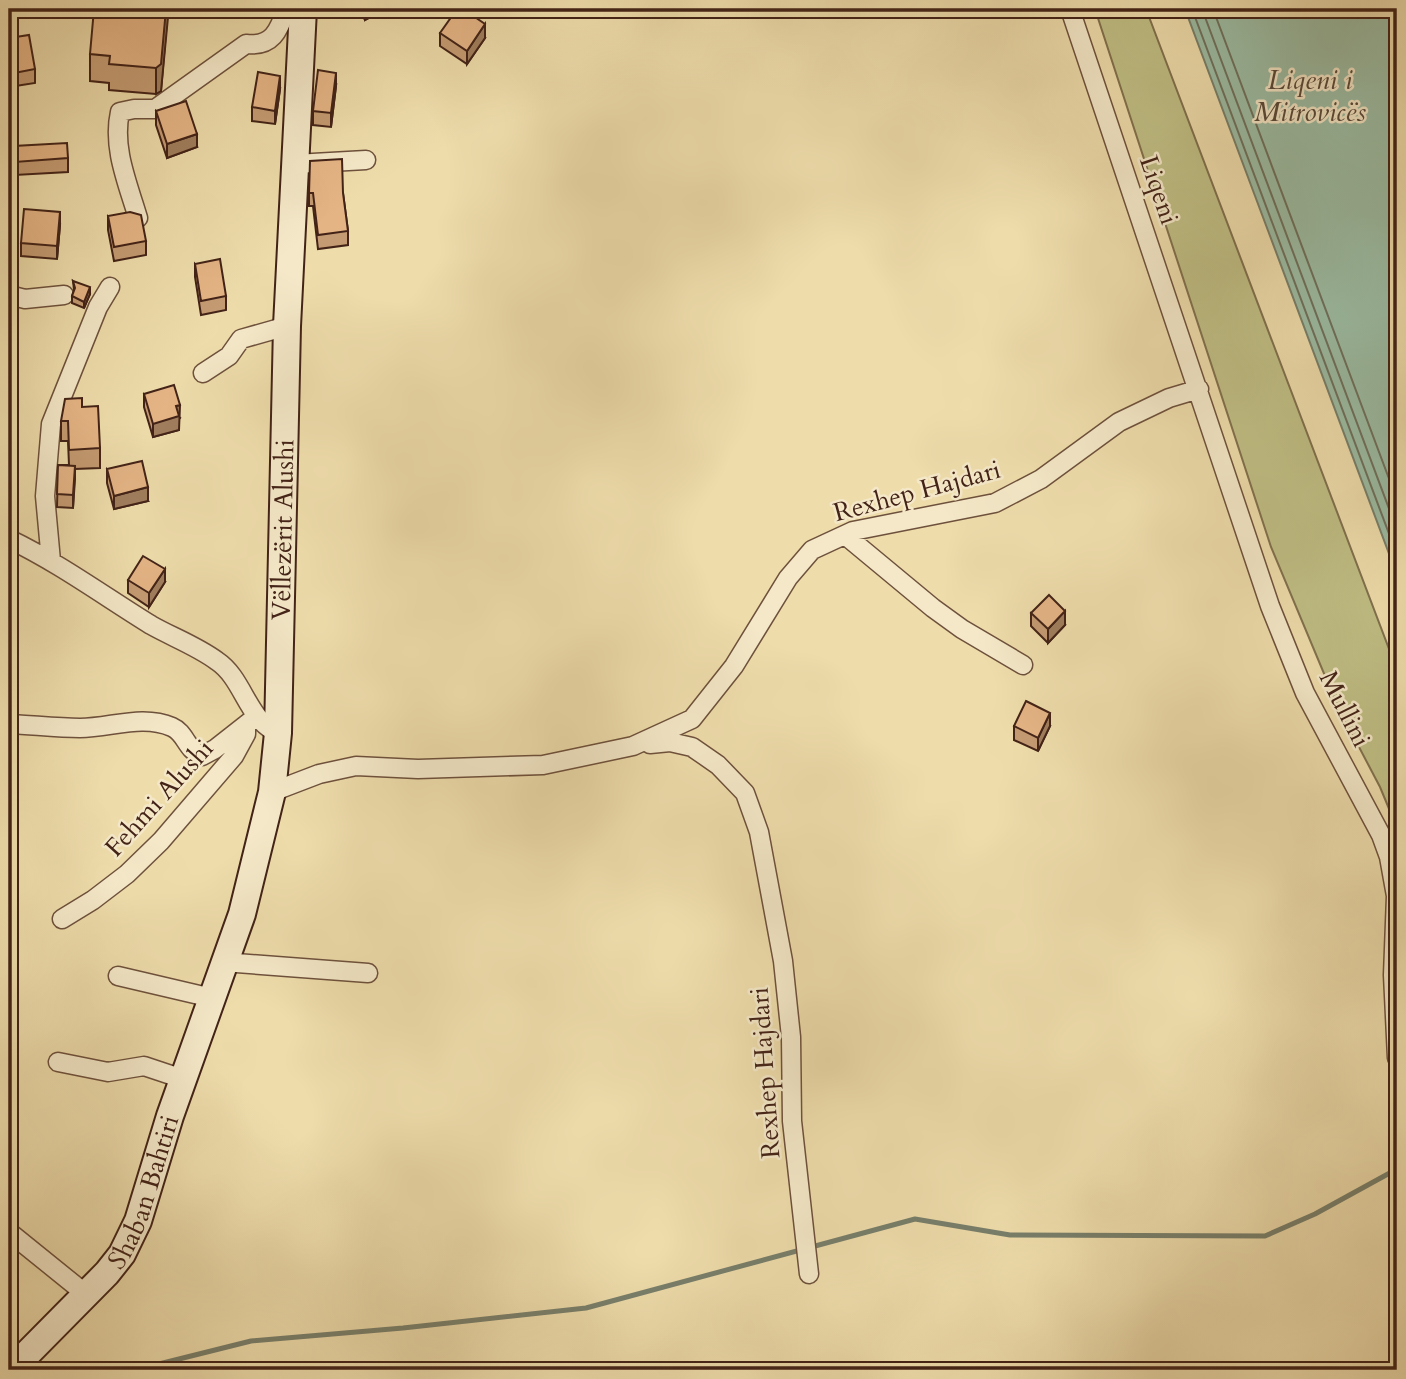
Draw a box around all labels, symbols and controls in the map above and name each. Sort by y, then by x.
water label: Liqeni i Mitrovicës [1254,61,1366,131]
street label: Liqeni [1131,151,1187,229]
street label: Vëllezërit Alushi [263,439,302,621]
street label: Rexhep Hajdari [829,452,1005,530]
street label: Mullini [1311,665,1379,753]
street label: Fehmi Alushi [97,732,221,864]
street label: Rexhep Hajdari [742,986,788,1160]
street label: Shaban Bahtiri [99,1111,187,1276]

